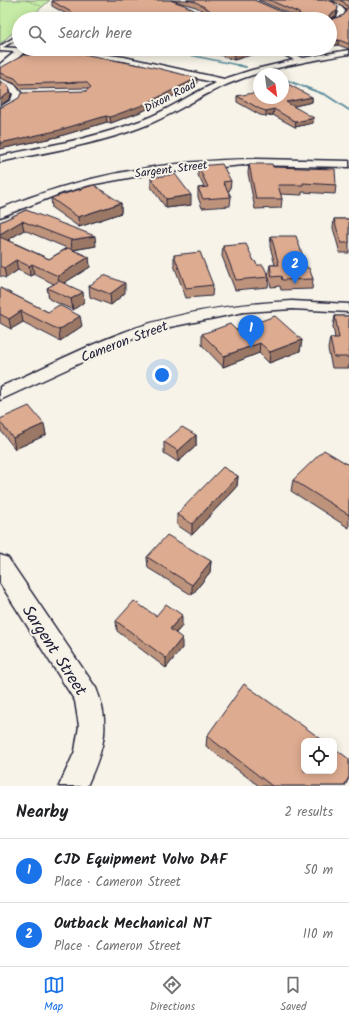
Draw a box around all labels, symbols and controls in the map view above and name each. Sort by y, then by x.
search box [12,12,337,56]
text: Search here [58,22,132,46]
icon: search [26,23,48,45]
north arrow [253,68,289,104]
street label: Dixon Road [141,75,201,118]
street label: Sargent Street [133,156,209,183]
pin: 2 [282,251,308,284]
street label: Cameron Street [77,315,172,369]
pin: 1 [238,315,264,348]
your location [152,365,172,385]
street label: Sargent Street [14,600,94,702]
map controls [301,738,337,774]
button: locate [301,738,337,774]
text: Nearby [16,799,68,826]
text: 2 results [285,802,333,823]
text: CJD Equipment Volvo DAF [54,848,227,872]
text: 1 [27,860,31,881]
text: 50 m [304,860,333,881]
text: Place · Cameron Street [54,872,181,893]
text: Outback Mechanical NT [54,912,211,936]
text: 2 [25,924,33,945]
text: 110 m [303,924,333,945]
text: Place · Cameron Street [54,936,181,957]
tab: Map [43,974,65,1016]
tab: Directions [150,974,195,1016]
tab: Saved [280,974,306,1016]

